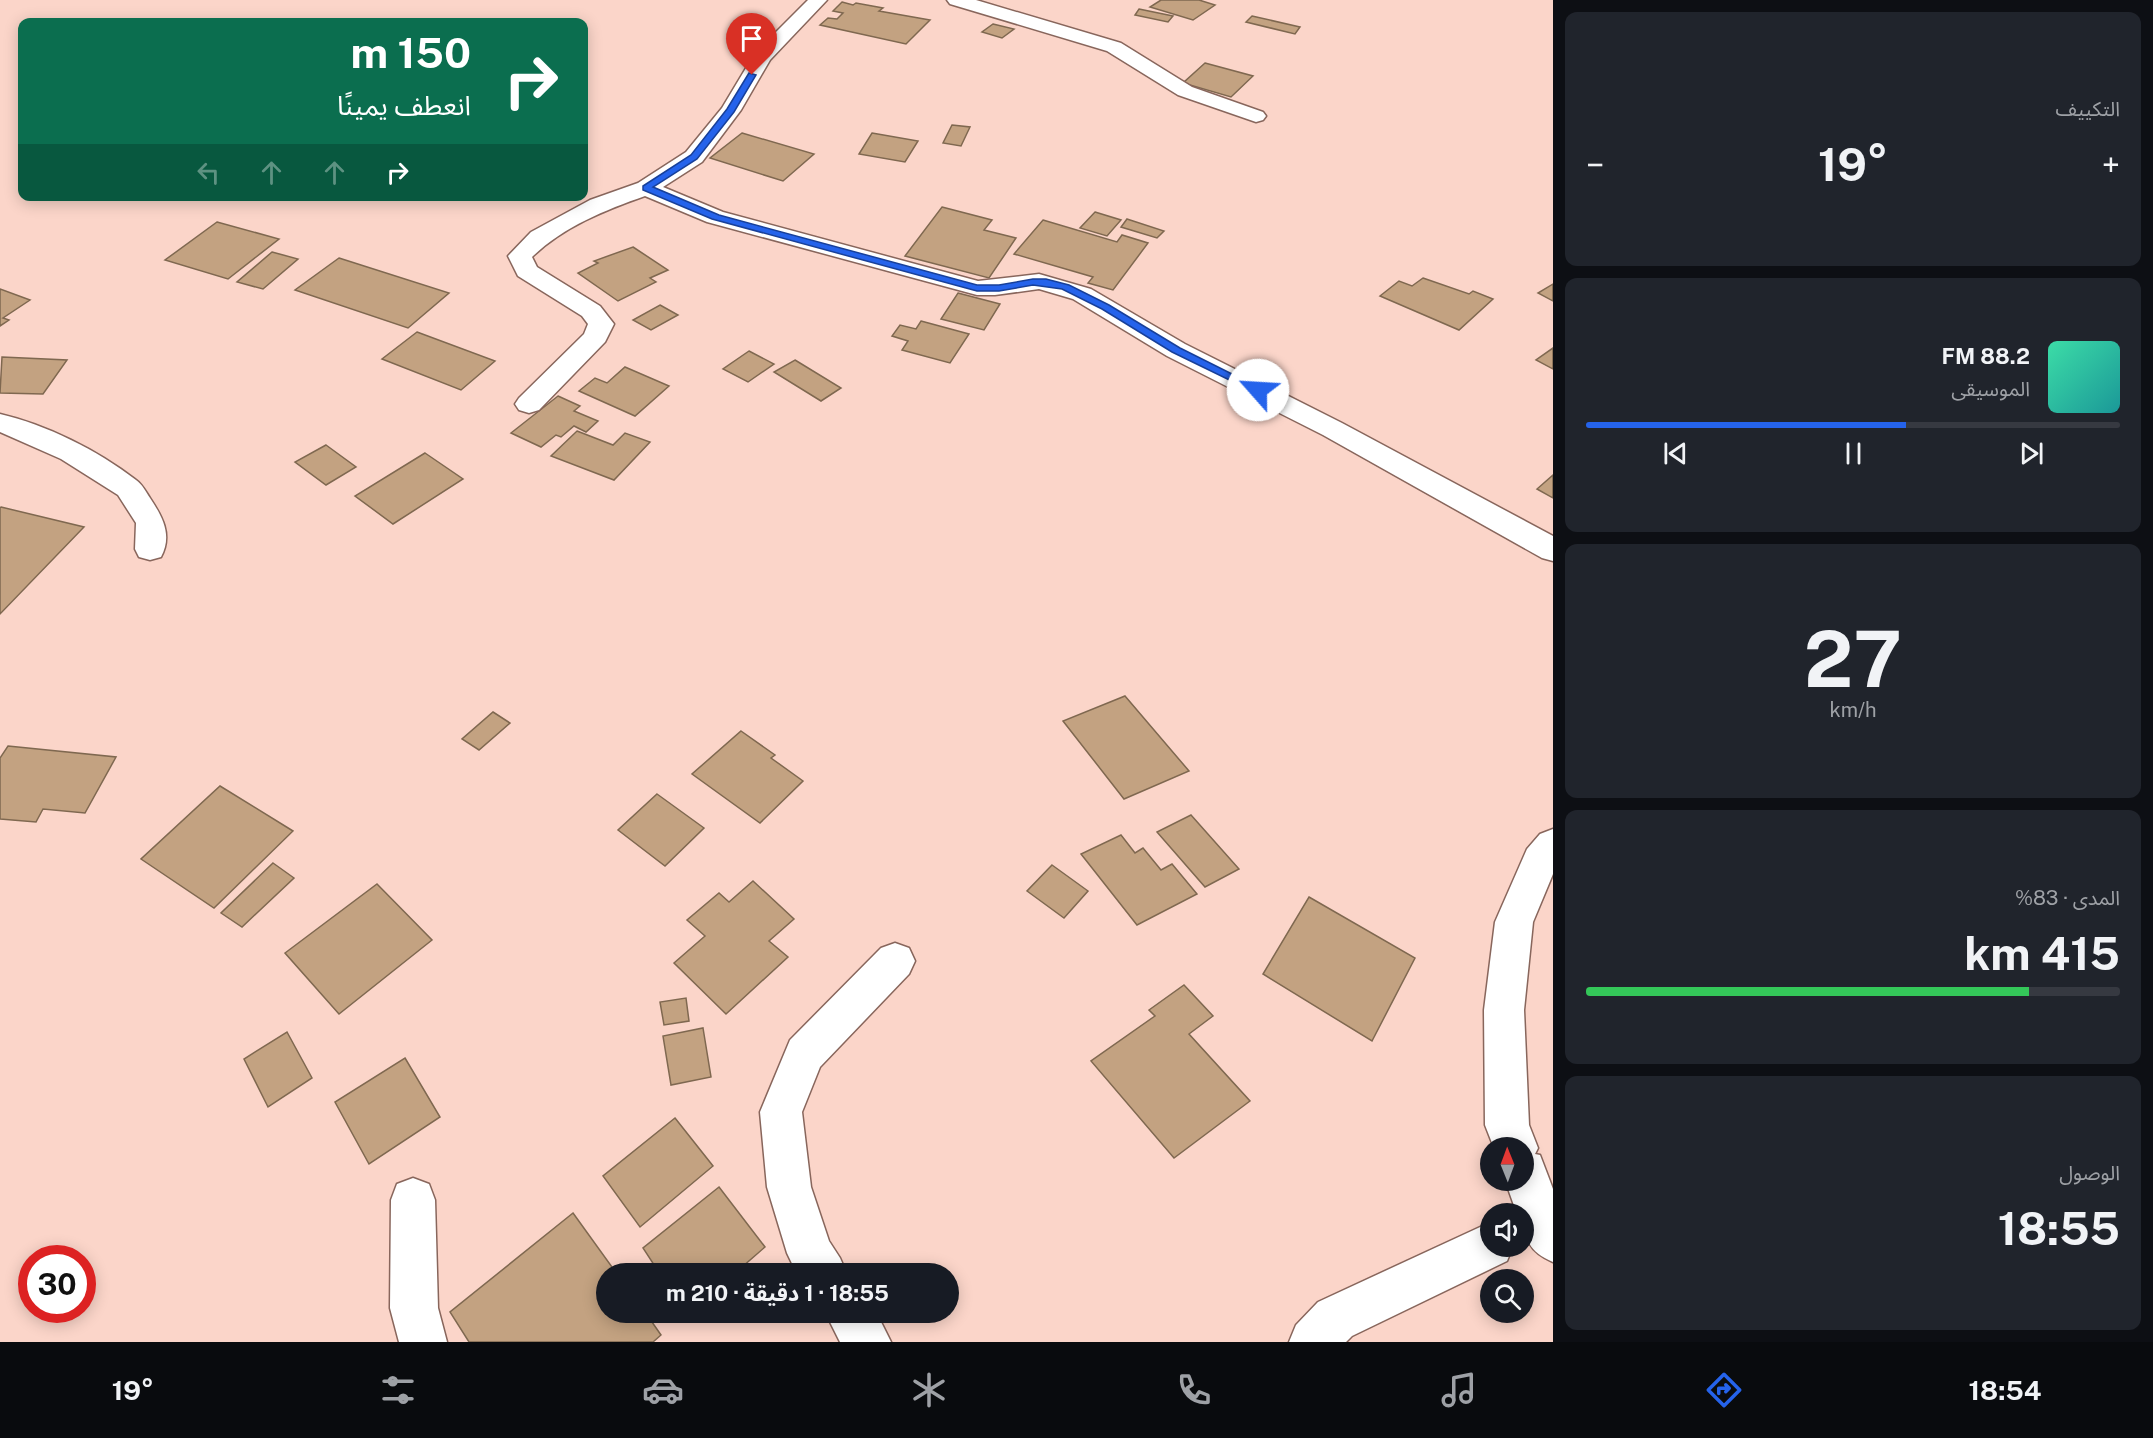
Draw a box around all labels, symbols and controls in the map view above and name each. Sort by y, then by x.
pin [726,13,777,75]
icon: arrive [735,22,768,55]
text: 150 m [350,28,471,77]
icon: right [492,42,570,120]
text: انعطف يمينًا [337,89,471,121]
text: التكييف [2056,97,2120,121]
text: 19° [1818,138,1888,191]
text: − [1586,146,1604,184]
text: + [2102,146,2120,184]
icon: left [192,156,225,189]
icon: ahead [255,156,288,189]
icon: ahead [318,156,351,189]
icon: right [381,156,414,189]
text: 88.2 FM [1942,343,2030,369]
position arrow [1226,358,1290,422]
text: الموسيقى [1951,377,2030,401]
icon: previous [1659,437,1692,470]
icon: pause [1837,437,1870,470]
icon: next [2015,437,2048,470]
text: 27 [1804,613,1902,705]
text: km/h [1829,698,1877,722]
text: المدى · 83% [2015,886,2120,910]
text: 415 km [1964,927,2120,980]
north arrow [1480,1137,1534,1191]
map controls [1480,1137,1534,1323]
text: الوصول [2059,1161,2120,1185]
text: 18:55 [1998,1202,2120,1255]
button: sound [1480,1203,1534,1257]
speed limit sign: 30 [18,1245,96,1323]
button: search [1480,1269,1534,1323]
text: 18:55 · 1 دقيقة · 210 m [666,1280,889,1306]
icon: filters [377,1369,419,1411]
icon: car [642,1369,684,1411]
icon: climate [908,1369,950,1411]
icon: phone [1173,1369,1215,1411]
icon: music [1438,1369,1480,1411]
icon: directions [1703,1369,1745,1411]
text: 19° [112,1374,154,1406]
text: 18:54 [1969,1374,2041,1406]

